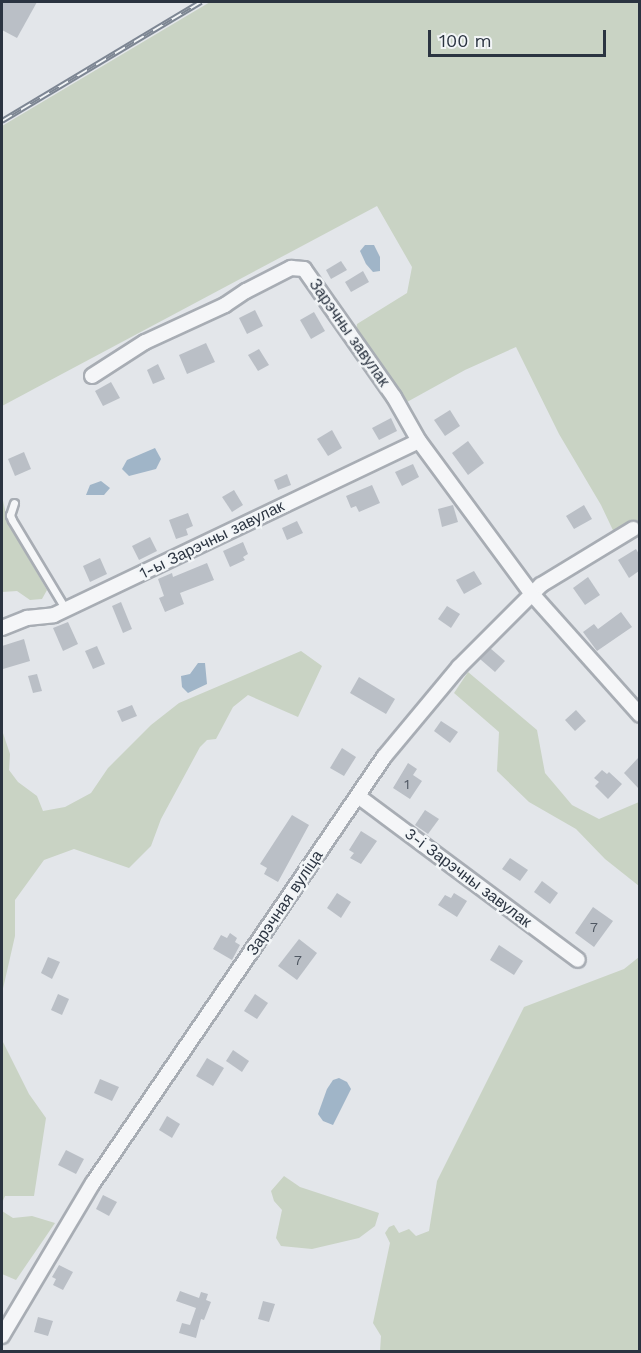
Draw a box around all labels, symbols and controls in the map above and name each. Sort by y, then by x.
scale bar [431,18,610,56]
text: 100 m [439,30,492,51]
street label: Зарэчны завулак [305,275,393,391]
street label: 1-ы Зарэчны завулак [137,497,287,583]
house number: 1 [404,776,410,792]
street label: 3-і Зарэчны завулак [401,824,535,932]
street label: Зарэчная вуліца [243,847,327,959]
house number: 7 [590,919,598,935]
house number: 7 [294,952,302,968]

